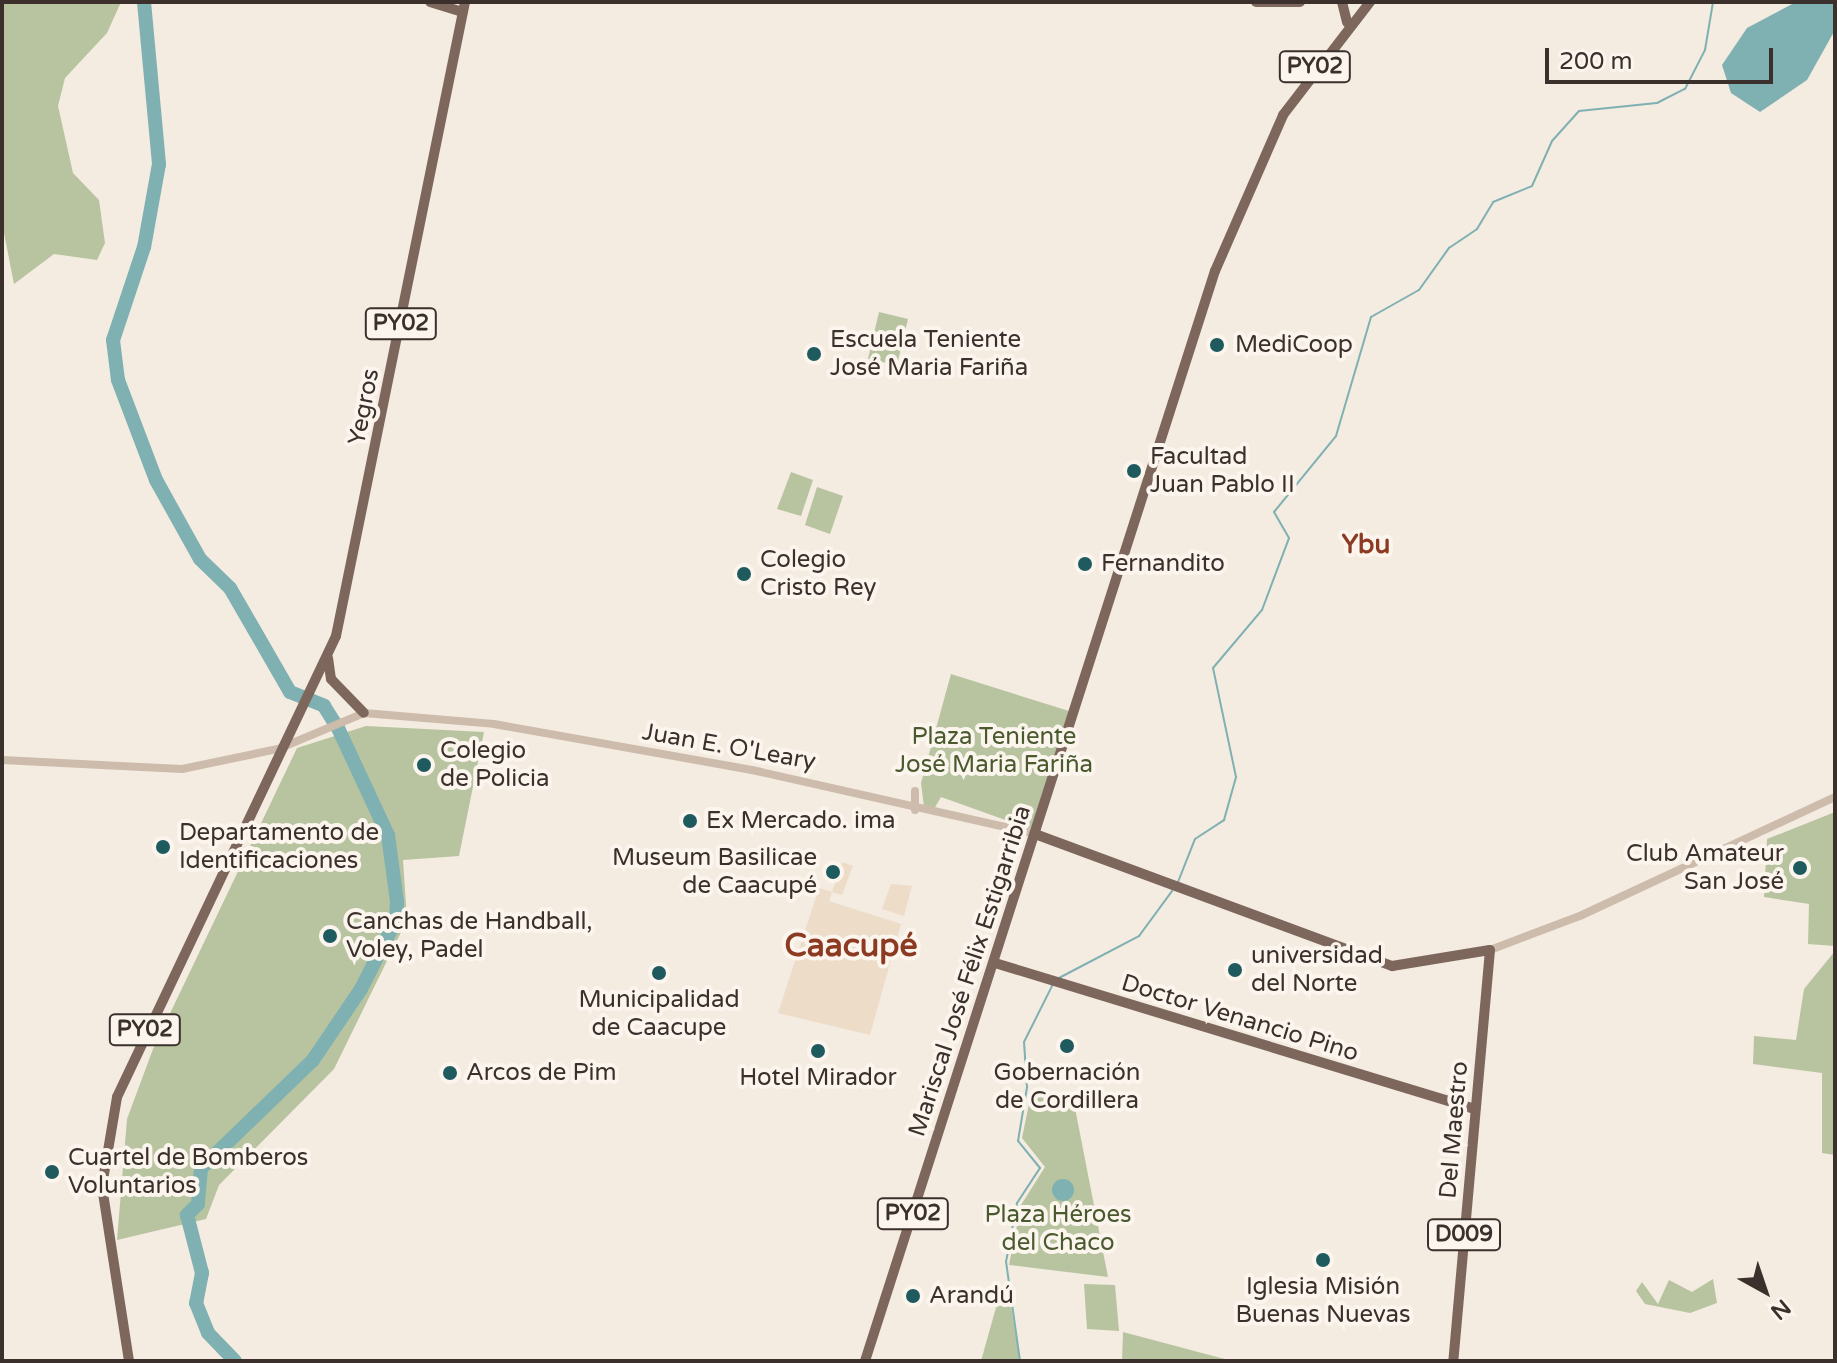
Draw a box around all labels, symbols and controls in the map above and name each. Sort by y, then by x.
scale bar [1549,32,1777,82]
text: 200 m [1559,47,1633,76]
road number: PY02 [1277,49,1353,85]
road number: PY02 [363,306,439,342]
place label: Escuela Teniente José Maria Fariña [830,326,1028,382]
place label: MediCoop [1235,331,1353,359]
marker: MediCoop [1206,334,1228,356]
marker: Escuela Teniente José Maria Fariña [805,345,823,363]
street label: Yegros [342,366,386,448]
place label: Facultad Juan Pablo II [1150,443,1295,499]
marker: Facultad Juan Pablo II [1125,462,1143,480]
district label: Ybu [1342,529,1390,561]
place label: Colegio Cristo Rey [760,546,876,602]
place label: Fernandito [1101,550,1225,578]
marker: Fernandito [1076,555,1094,573]
marker: Colegio Cristo Rey [735,565,753,583]
street label: Juan E. O'Leary [640,718,818,776]
park label: Plaza Teniente José Maria Fariña [895,723,1093,779]
place label: Colegio de Policia [440,737,550,793]
marker: Colegio de Policia [415,756,433,774]
street label: Mariscal José Félix Estigarribia [903,802,1037,1140]
place label: Ex Mercado. ima [706,807,896,835]
marker: Ex Mercado. ima [681,812,699,830]
place label: Departamento de Identificaciones [179,819,379,875]
marker: Departamento de Identificaciones [154,838,172,856]
place label: Club Amateur San José [1626,840,1784,896]
place label: Museum Basilicae de Caacupé [612,844,817,900]
marker: Club Amateur San José [1791,859,1809,877]
marker: Museum Basilicae de Caacupé [824,863,842,881]
place label: Canchas de Handball, Voley, Padel [346,908,593,964]
marker: Canchas de Handball, Voley, Padel [321,927,339,945]
district label: Caacupé [784,927,918,965]
place label: universidad del Norte [1251,942,1383,998]
marker: universidad del Norte [1226,961,1244,979]
marker: Municipalidad de Caacupe [650,964,668,982]
street label: Doctor Venancio Pino [1118,968,1362,1068]
place label: Municipalidad de Caacupe [578,986,740,1042]
road number: PY02 [107,1012,183,1048]
marker: Gobernación de Cordillera [1058,1037,1076,1055]
marker: Hotel Mirador [809,1042,827,1060]
place label: Arcos de Pim [466,1059,617,1087]
place label: Gobernación de Cordillera [994,1059,1140,1115]
street label: Del Maestro [1434,1060,1474,1200]
marker: Arcos de Pim [441,1064,459,1082]
place label: Hotel Mirador [739,1064,897,1092]
place label: Cuartel de Bomberos Voluntarios [68,1144,308,1200]
marker: Cuartel de Bomberos Voluntarios [43,1163,61,1181]
road number: PY02 [875,1196,951,1232]
park label: Plaza Héroes del Chaco [984,1201,1132,1257]
road number: D009 [1426,1217,1502,1253]
marker: Iglesia Misión Buenas Nuevas [1314,1251,1332,1269]
north arrow [1725,1251,1805,1331]
place label: Iglesia Misión Buenas Nuevas [1235,1273,1411,1329]
place label: Arandú [929,1282,1014,1310]
marker: Arandú [904,1287,922,1305]
text: N [1765,1294,1796,1325]

